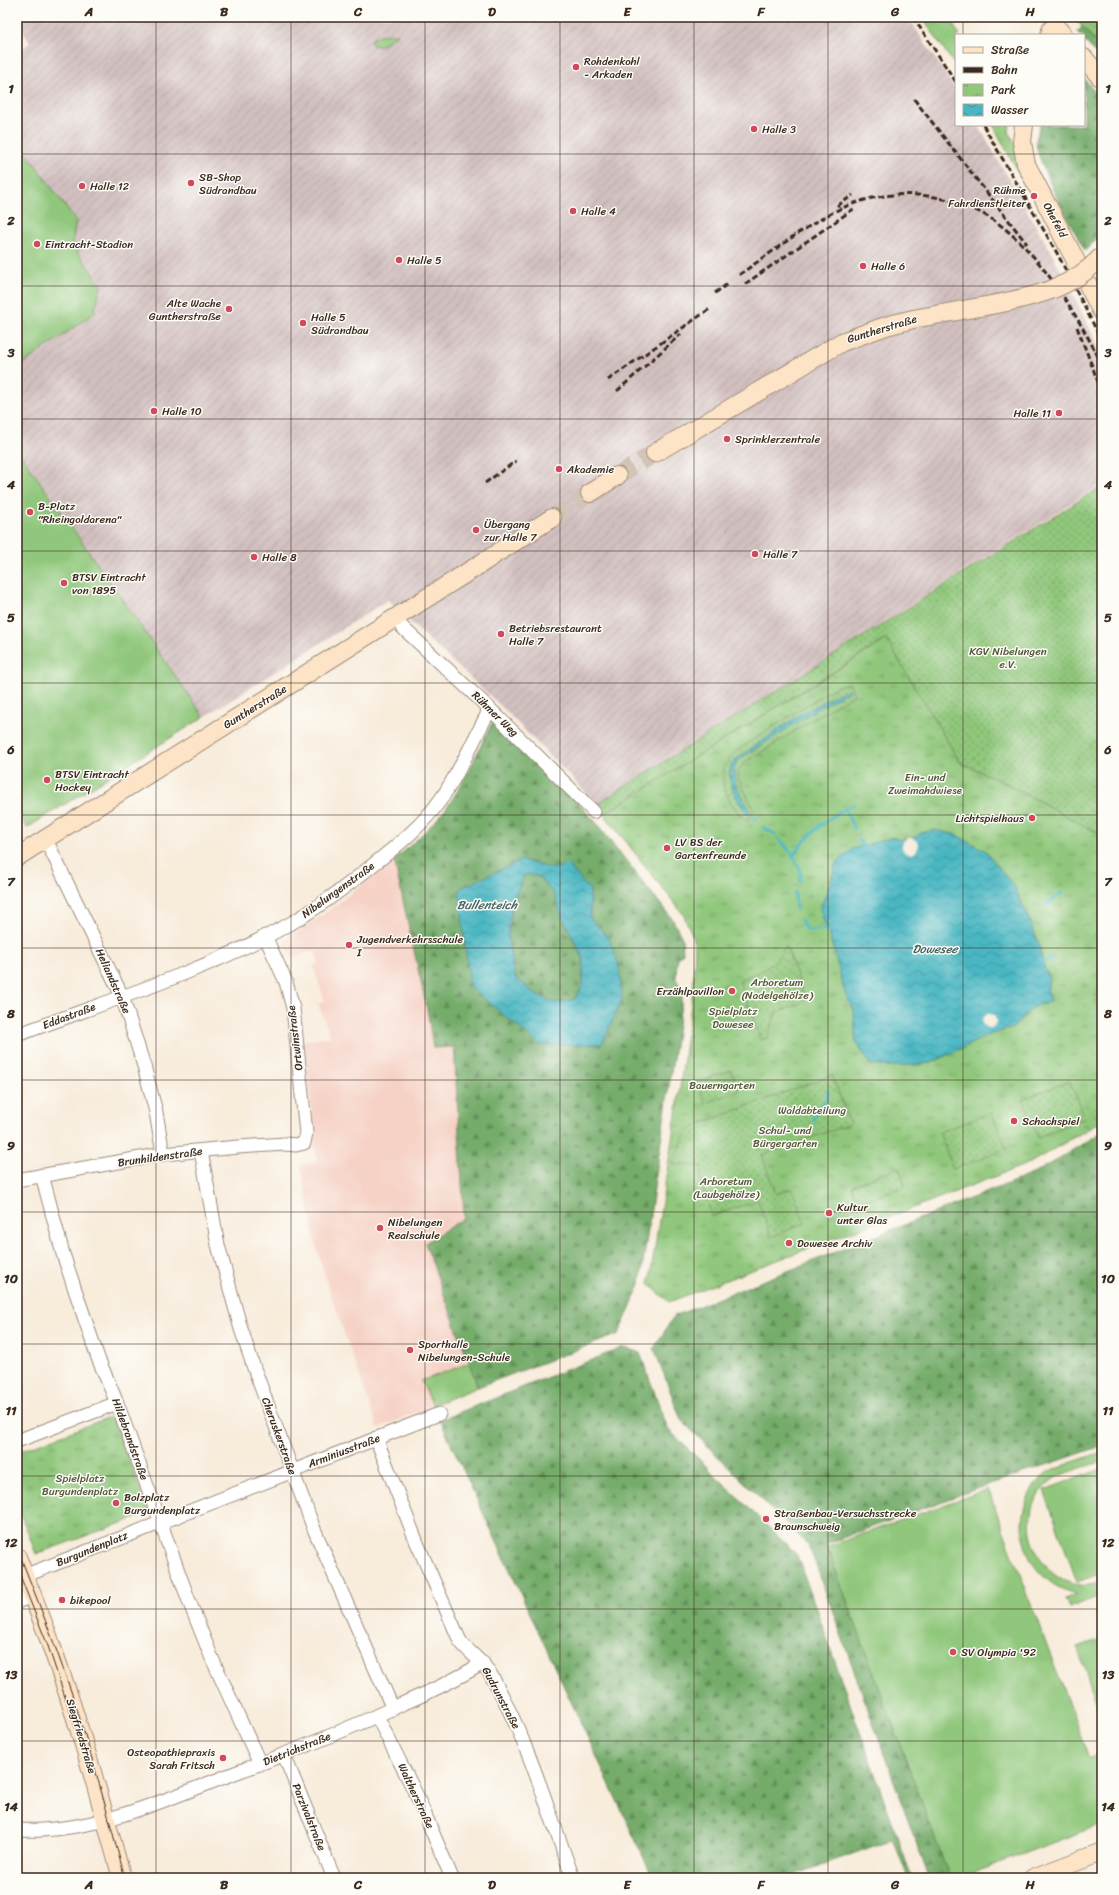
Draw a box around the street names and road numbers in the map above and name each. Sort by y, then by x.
street label: Ohefeld [1038,199,1073,242]
street label: Guntherstraße [845,309,920,349]
street label: Guntherstraße [219,680,291,734]
street label: Rühmer Weg [467,687,523,742]
street label: Nibelungenstraße [297,856,379,923]
street label: Heliandstraße [90,945,136,1017]
street label: Eddastraße [40,997,99,1035]
street label: Ortwinstraße [281,1004,308,1072]
street label: Brunhildenstraße [116,1142,204,1172]
street label: Cheruskerstraße [256,1394,302,1478]
street label: Hildebrandstraße [106,1395,154,1483]
street label: Arminiusstraße [304,1428,383,1474]
street label: Burgundenplatz [53,1526,132,1572]
street label: Gudrunstraße [477,1663,526,1733]
street label: Siegfriedstraße [61,1696,102,1776]
street label: Dietrichstraße [260,1727,334,1771]
street label: Waltherstraße [392,1760,440,1832]
street label: Parzivalstraße [287,1780,331,1854]

